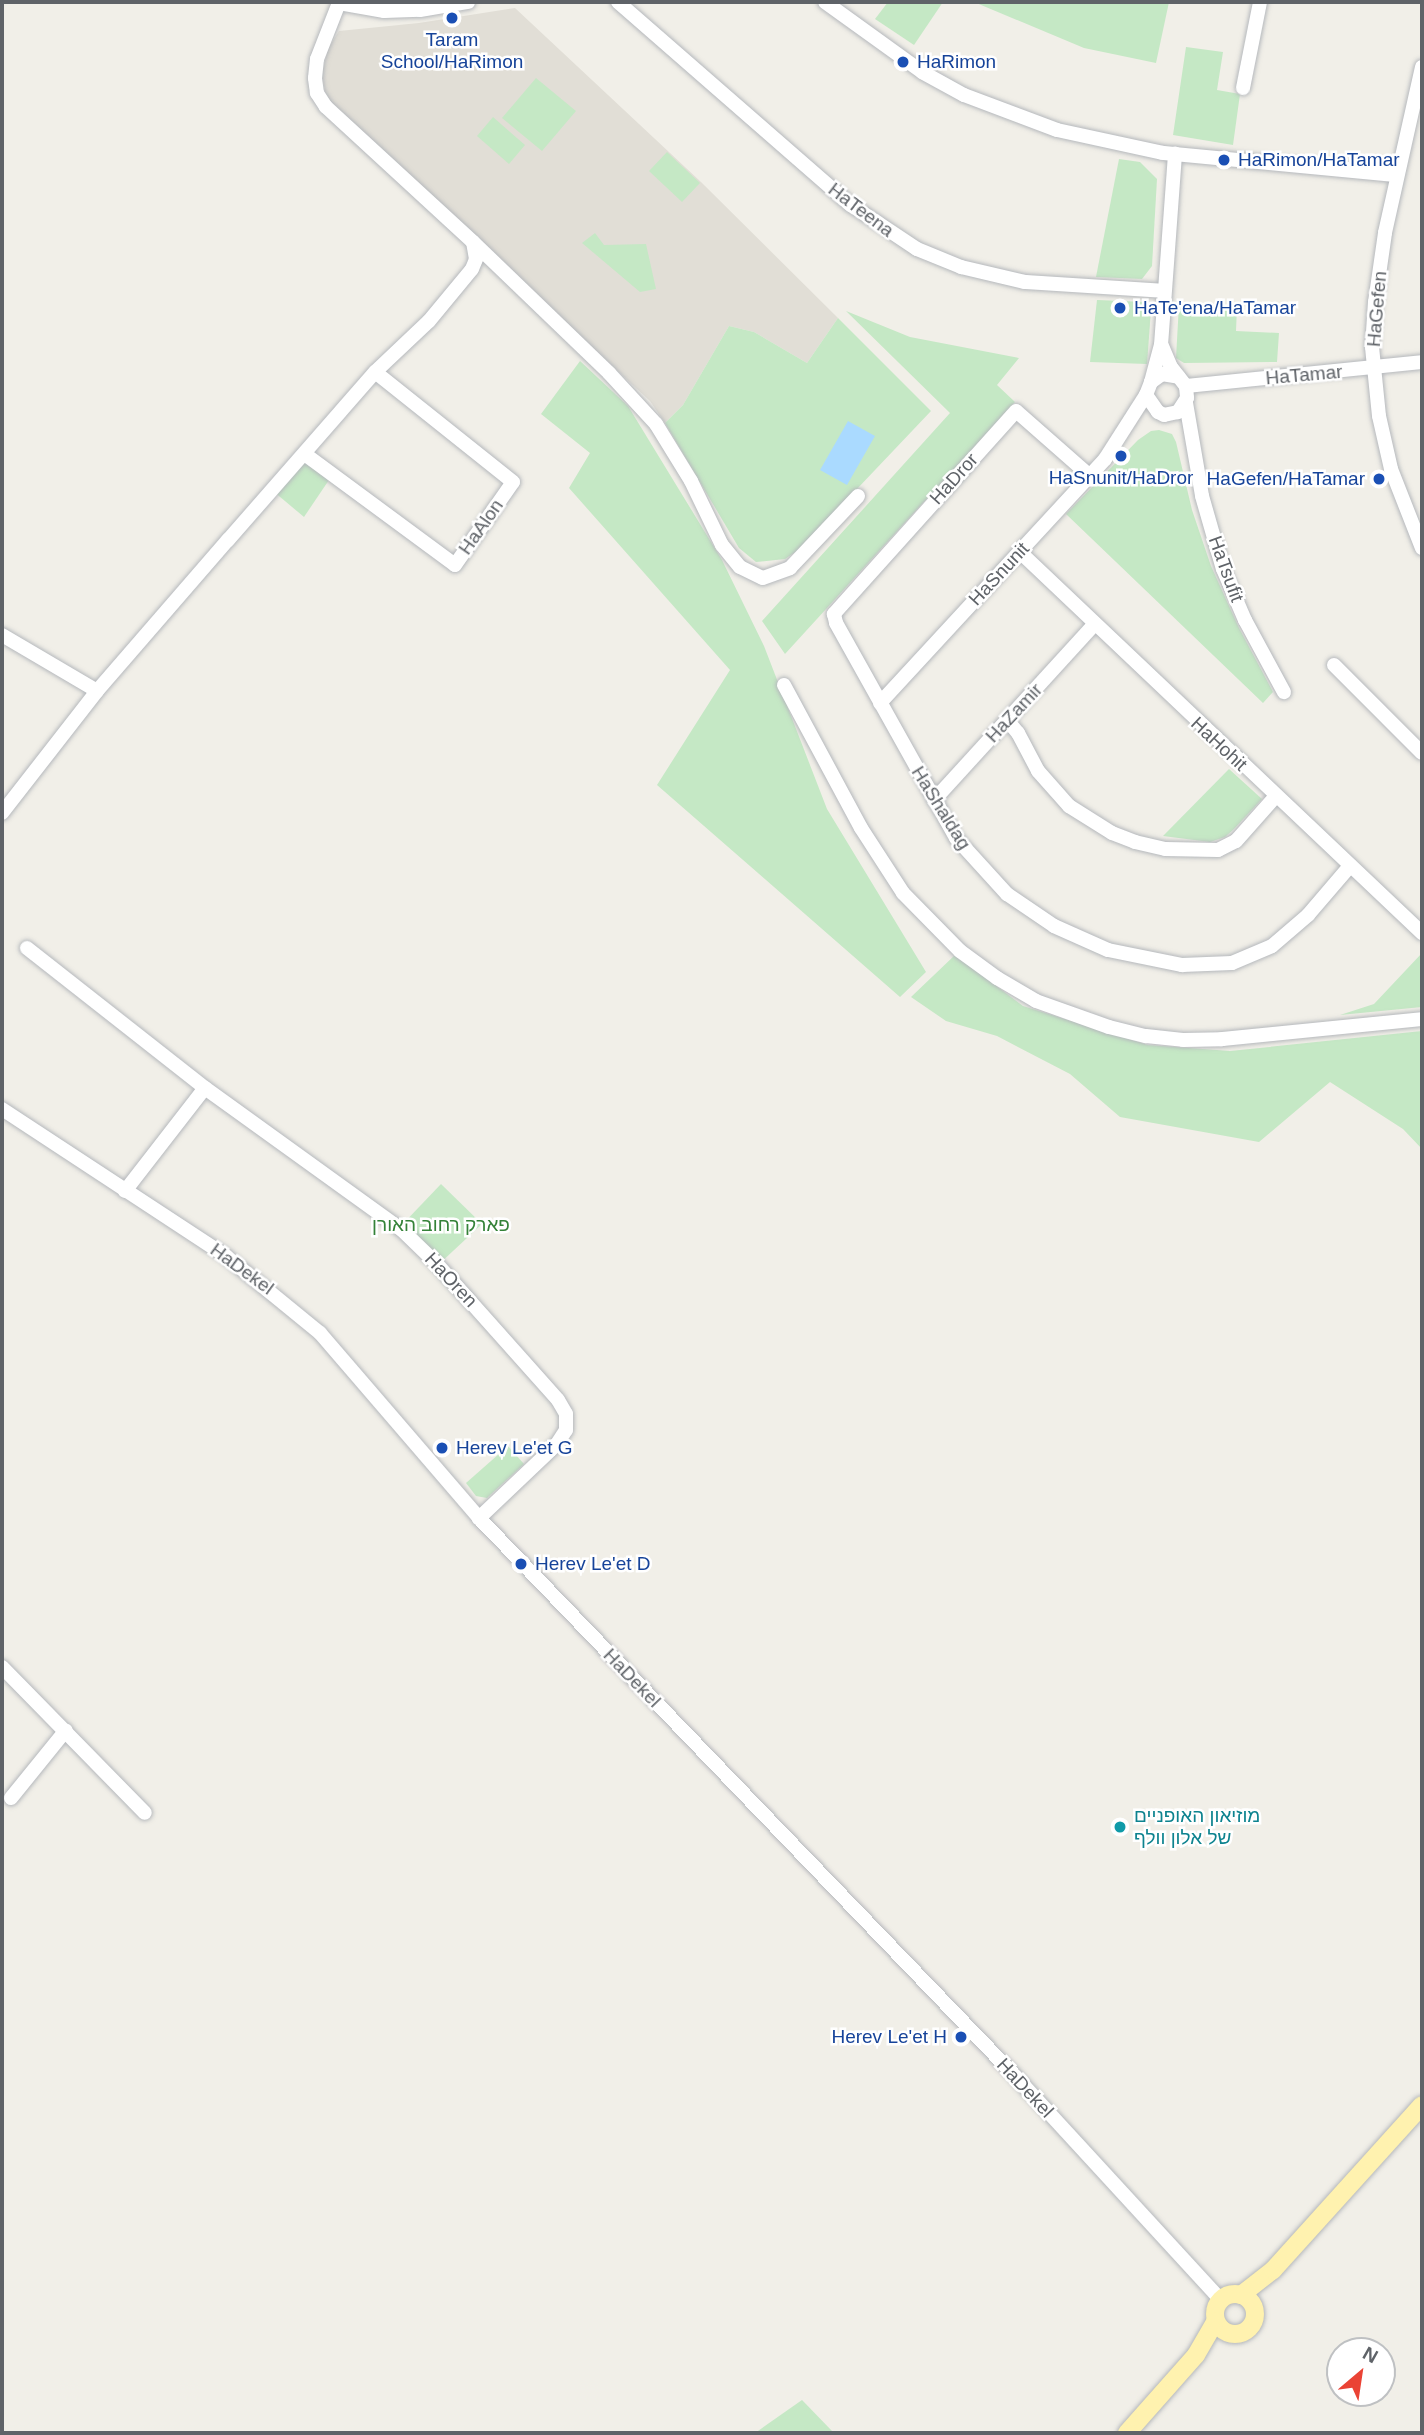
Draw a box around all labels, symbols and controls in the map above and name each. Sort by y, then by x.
marker: Taram School/HaRimon [444,10,460,26]
place label: Taram School/HaRimon [381,29,523,73]
place label: HaRimon [917,51,996,73]
marker: HaRimon [895,54,911,70]
place label: HaRimon/HaTamar [1238,149,1400,171]
marker: HaRimon/HaTamar [1216,152,1232,168]
street label: HaTeena [824,178,898,242]
street label: HaGefen [1362,270,1392,348]
place label: HaTe'ena/HaTamar [1134,297,1296,319]
marker: HaTe'ena/HaTamar [1112,300,1128,316]
street label: HaTamar [1265,360,1343,390]
marker: HaSnunit/HaDror [1113,448,1129,464]
street label: HaDror [925,449,983,509]
place label: HaSnunit/HaDror [1049,467,1193,489]
place label: HaGefen/HaTamar [1207,468,1365,490]
marker: HaGefen/HaTamar [1371,471,1387,487]
street label: HaAlon [454,495,508,559]
street label: HaTsufit [1204,533,1248,605]
street label: HaSnunit [964,538,1034,610]
street label: HaZamir [981,679,1047,747]
street label: HaHohit [1186,712,1252,776]
street label: HaShaldag [906,762,976,854]
park label: פארק רחוב האורן [372,1214,510,1236]
street label: HaDekel [206,1238,278,1300]
street label: HaOren [420,1248,482,1312]
place label: Herev Le'et G [456,1437,573,1459]
marker: Herev Le'et G [434,1440,450,1456]
place label: Herev Le'et D [535,1553,651,1575]
marker: Herev Le'et D [513,1556,529,1572]
street label: HaDekel [598,1644,666,1712]
place label: מוזיאון האופניים של אלון וולף [1134,1805,1260,1849]
marker: מוזיאון האופניים של אלון וולף [1112,1819,1128,1835]
place label: Herev Le'et H [831,2026,947,2048]
marker: Herev Le'et H [953,2029,969,2045]
street label: HaDekel [992,2054,1058,2122]
north arrow [1326,2337,1396,2407]
text: N [1359,2342,1382,2367]

